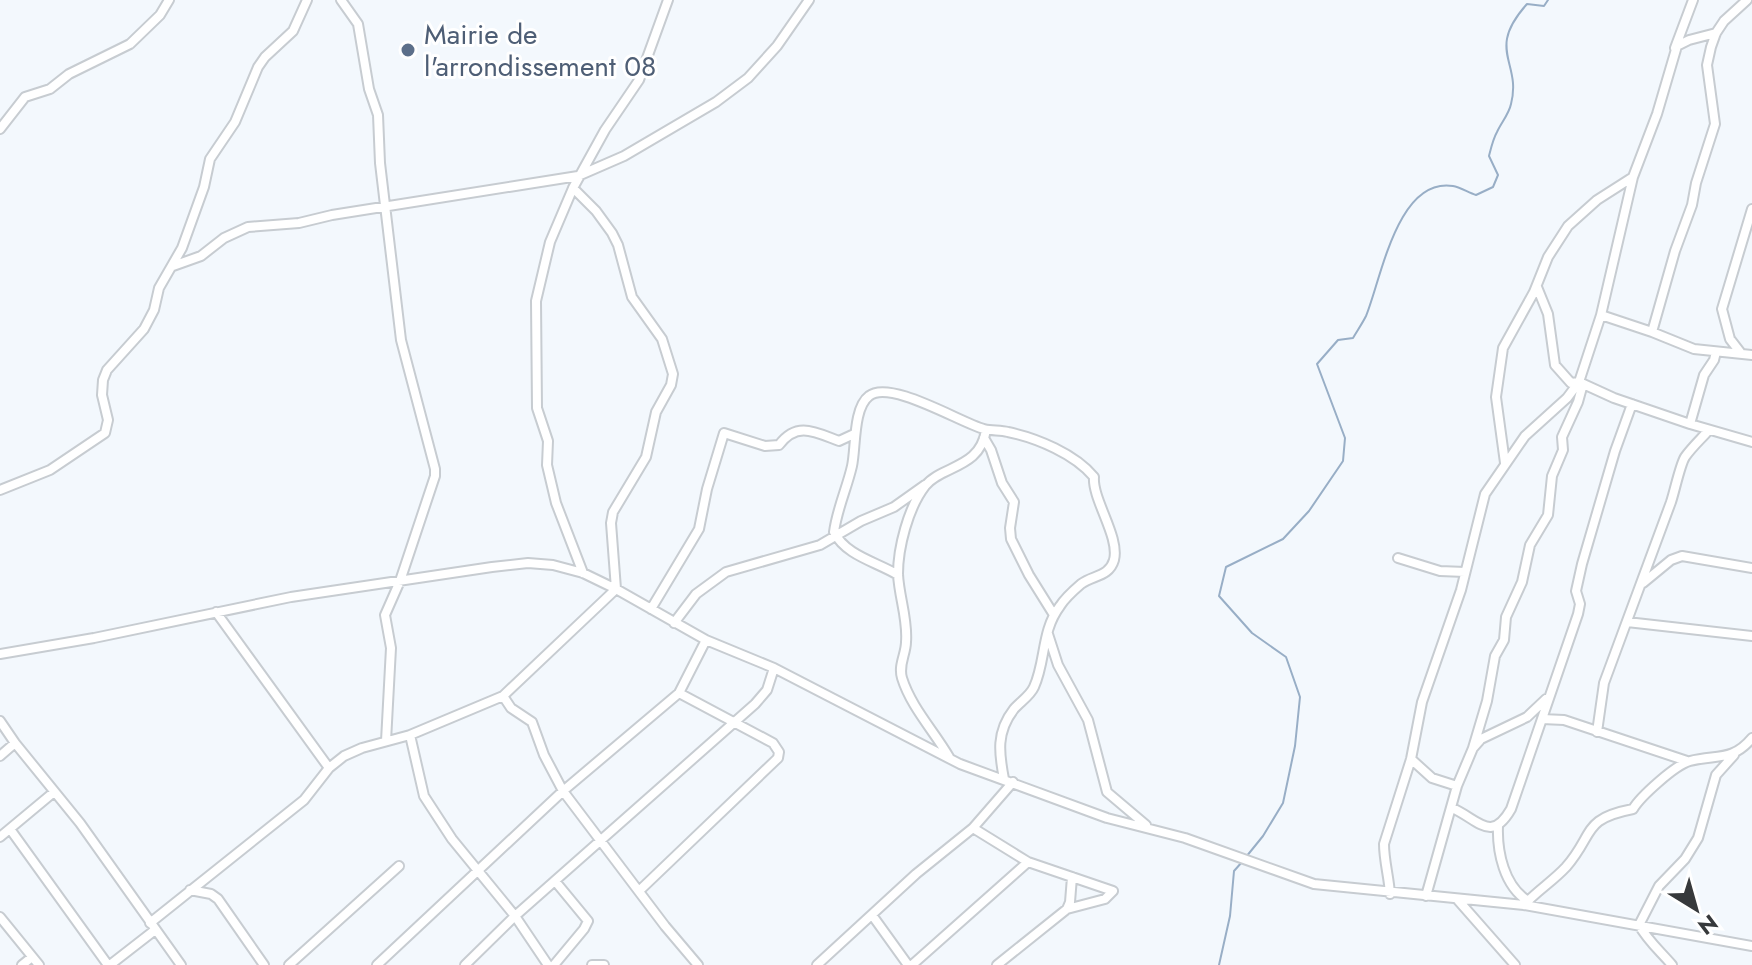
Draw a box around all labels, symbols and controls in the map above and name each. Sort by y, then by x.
place label: Mairie de l'arrondissement 08 [424,14,656,87]
marker: Mairie de l'arrondissement 08 [399,41,417,59]
north arrow [1656,869,1736,949]
text: N [1691,907,1725,943]

